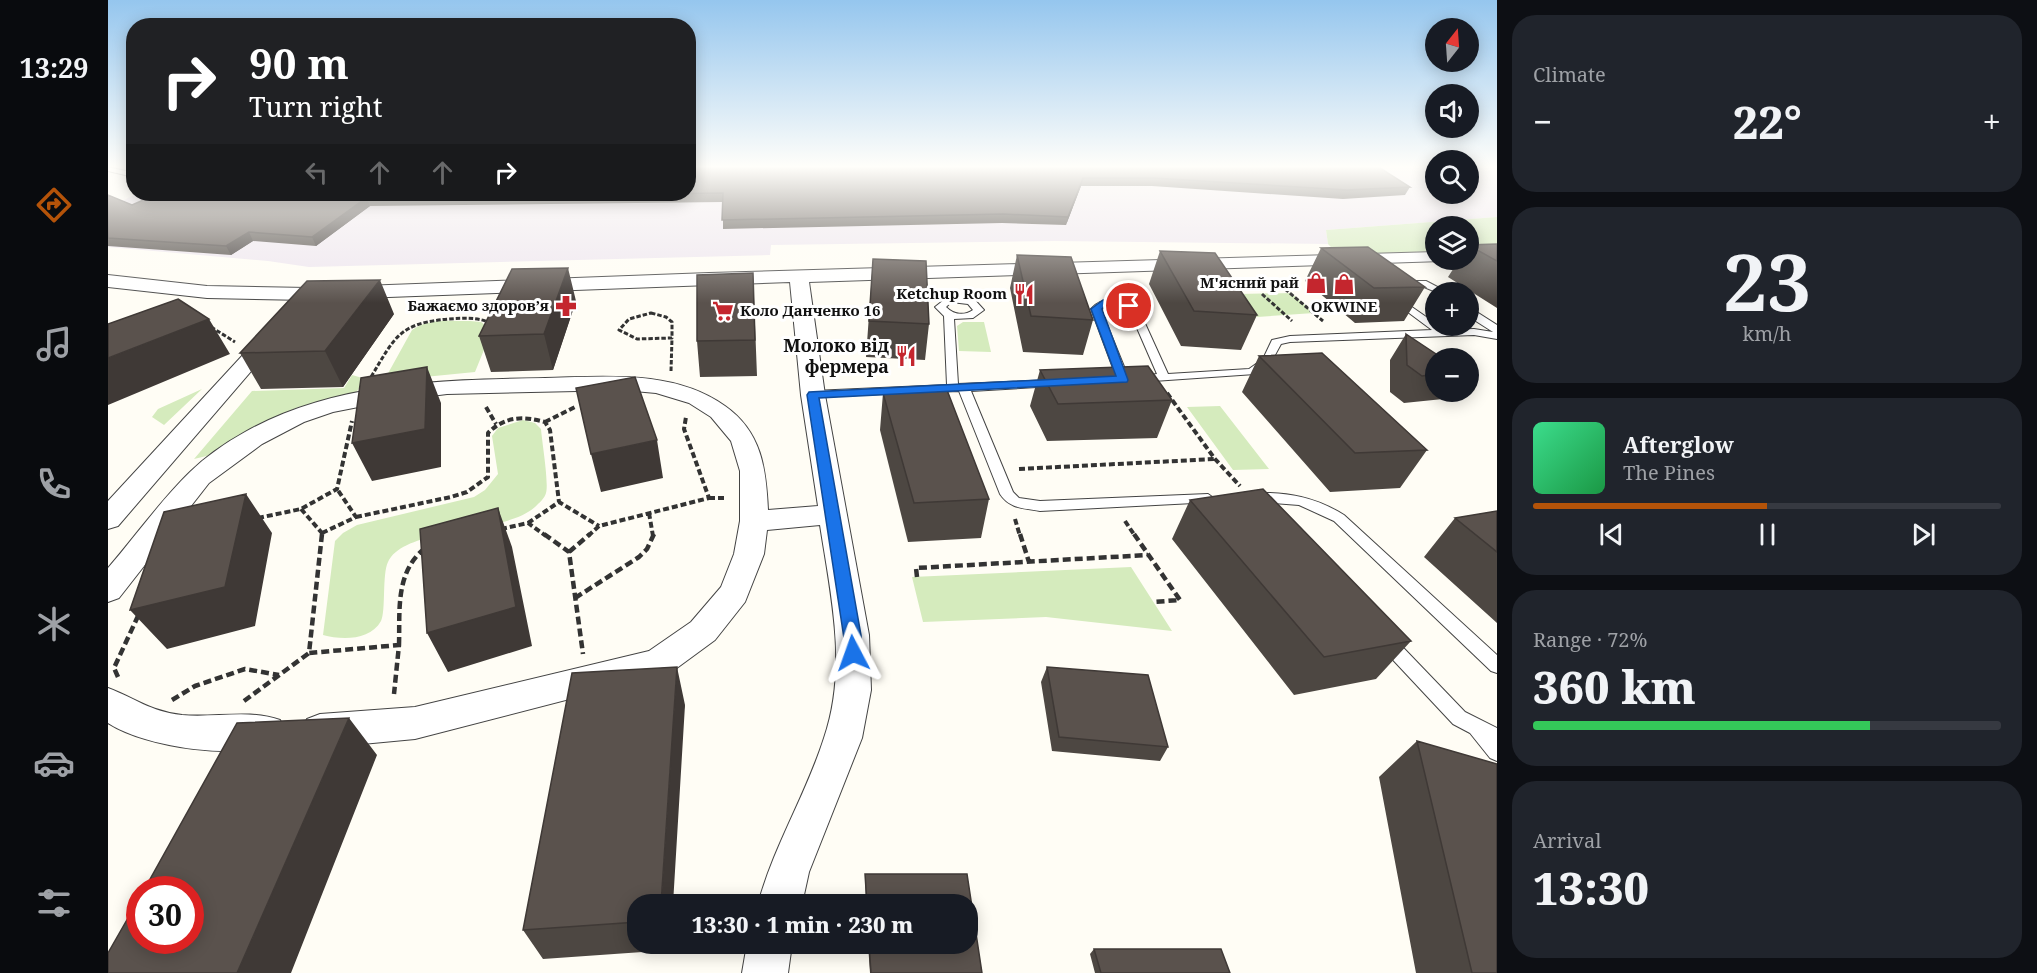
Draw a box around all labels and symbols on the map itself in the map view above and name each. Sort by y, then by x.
north arrow [1425,18,1479,72]
shop icon: М'ясний рай [1304,271,1328,295]
place label: М'ясний рай [1200,272,1299,292]
shop icon: OKWINE [1332,272,1356,296]
pin [1103,280,1154,331]
restaurant icon: Ketchup Room [1012,282,1036,306]
place label: Ketchup Room [896,283,1007,303]
pharmacy icon: Бажаємо здоровʼя [554,294,578,318]
place label: Бажаємо здоровʼя [408,295,549,315]
place label: OKWINE [1311,296,1377,316]
supermarket icon: Коло Данченко 16 [711,299,735,323]
place label: Коло Данченко 16 [740,300,880,320]
place label: Молоко від фермера [783,333,889,378]
restaurant icon: Молоко від фермера [894,344,918,368]
position arrow [821,621,885,685]
speed limit sign: 30 [126,876,204,954]

